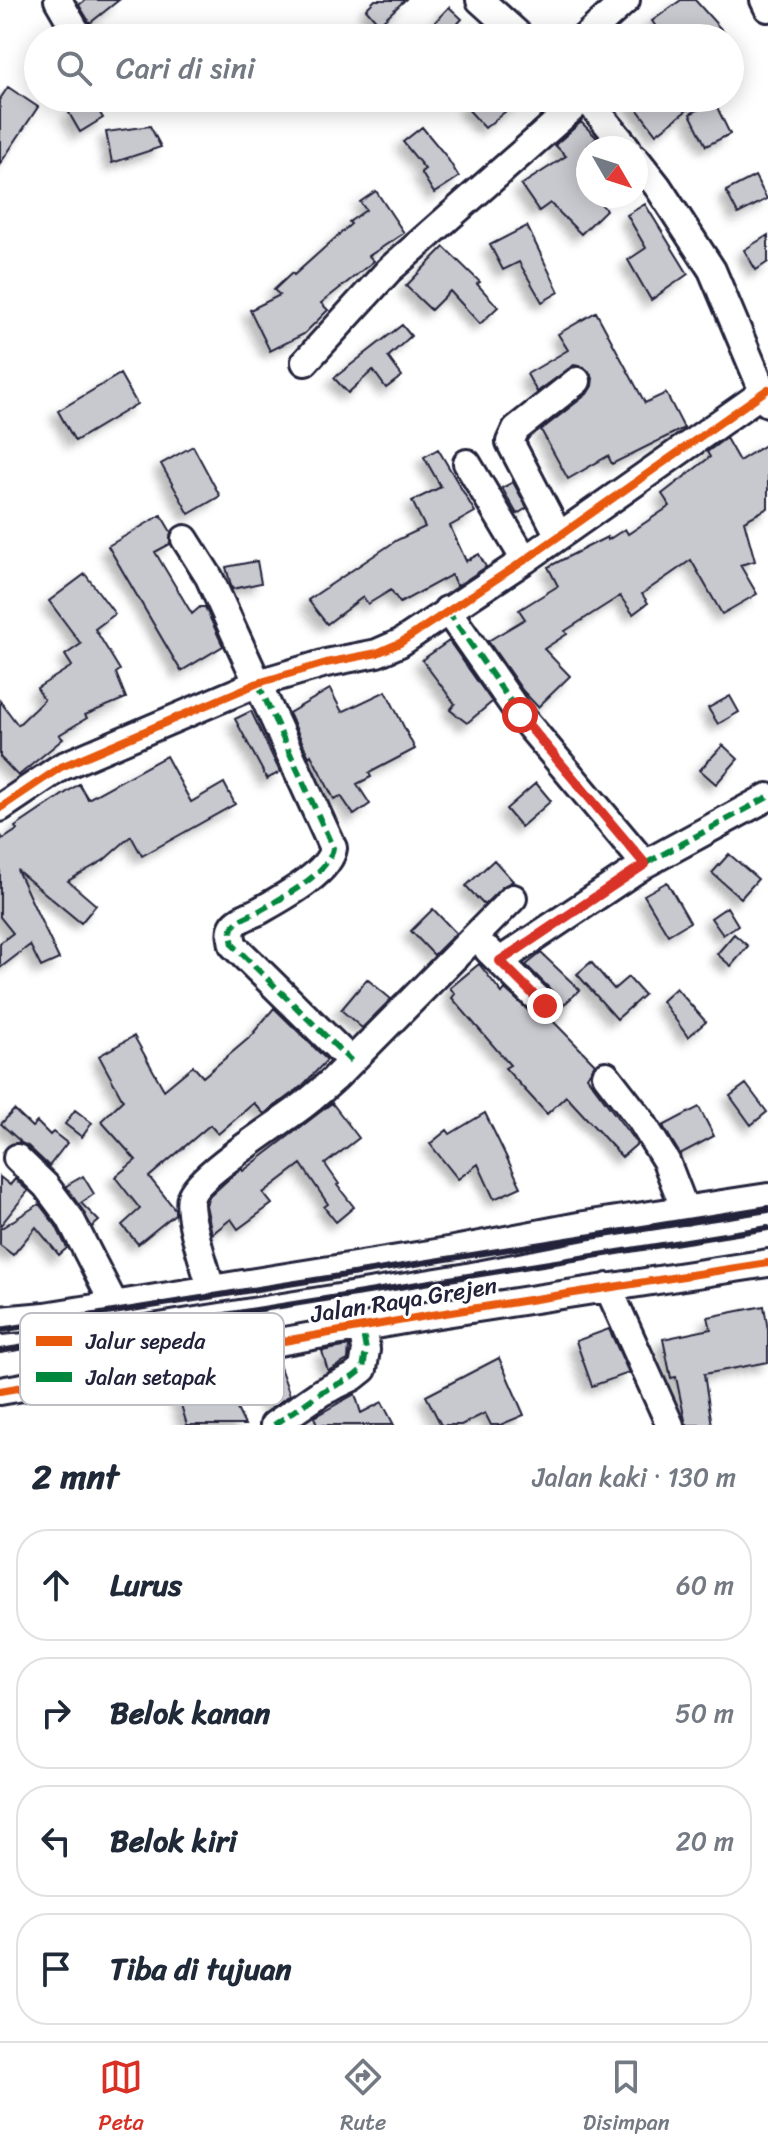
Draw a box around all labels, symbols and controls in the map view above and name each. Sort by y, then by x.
search box [24,24,744,112]
text: Cari di sini [116,41,255,95]
icon: search [52,46,96,90]
north arrow [576,136,648,208]
route start [502,697,538,733]
route end [527,988,563,1024]
street label: Jalan Raya Grejen [307,1265,500,1336]
legend [20,1313,284,1405]
text: Jalur sepeda [85,1322,206,1361]
text: Jalan setapak [85,1358,217,1397]
text: 2 mnt [32,1447,119,1507]
text: Jalan kaki · 130 m [533,1454,736,1500]
text: Lurus [110,1558,182,1612]
text: 60 m [676,1562,734,1608]
icon: ahead [34,1563,78,1607]
text: Belok kanan [110,1686,270,1740]
text: 50 m [675,1690,734,1736]
icon: right [34,1691,78,1735]
text: Belok kiri [110,1814,237,1868]
text: 20 m [676,1818,734,1864]
icon: left [34,1819,78,1863]
text: Tiba di tujuan [110,1942,291,1996]
icon: arrive [34,1947,78,1991]
tab: Peta [98,2055,144,2142]
tab: Rute [340,2055,386,2142]
tab: Disimpan [583,2055,670,2142]

